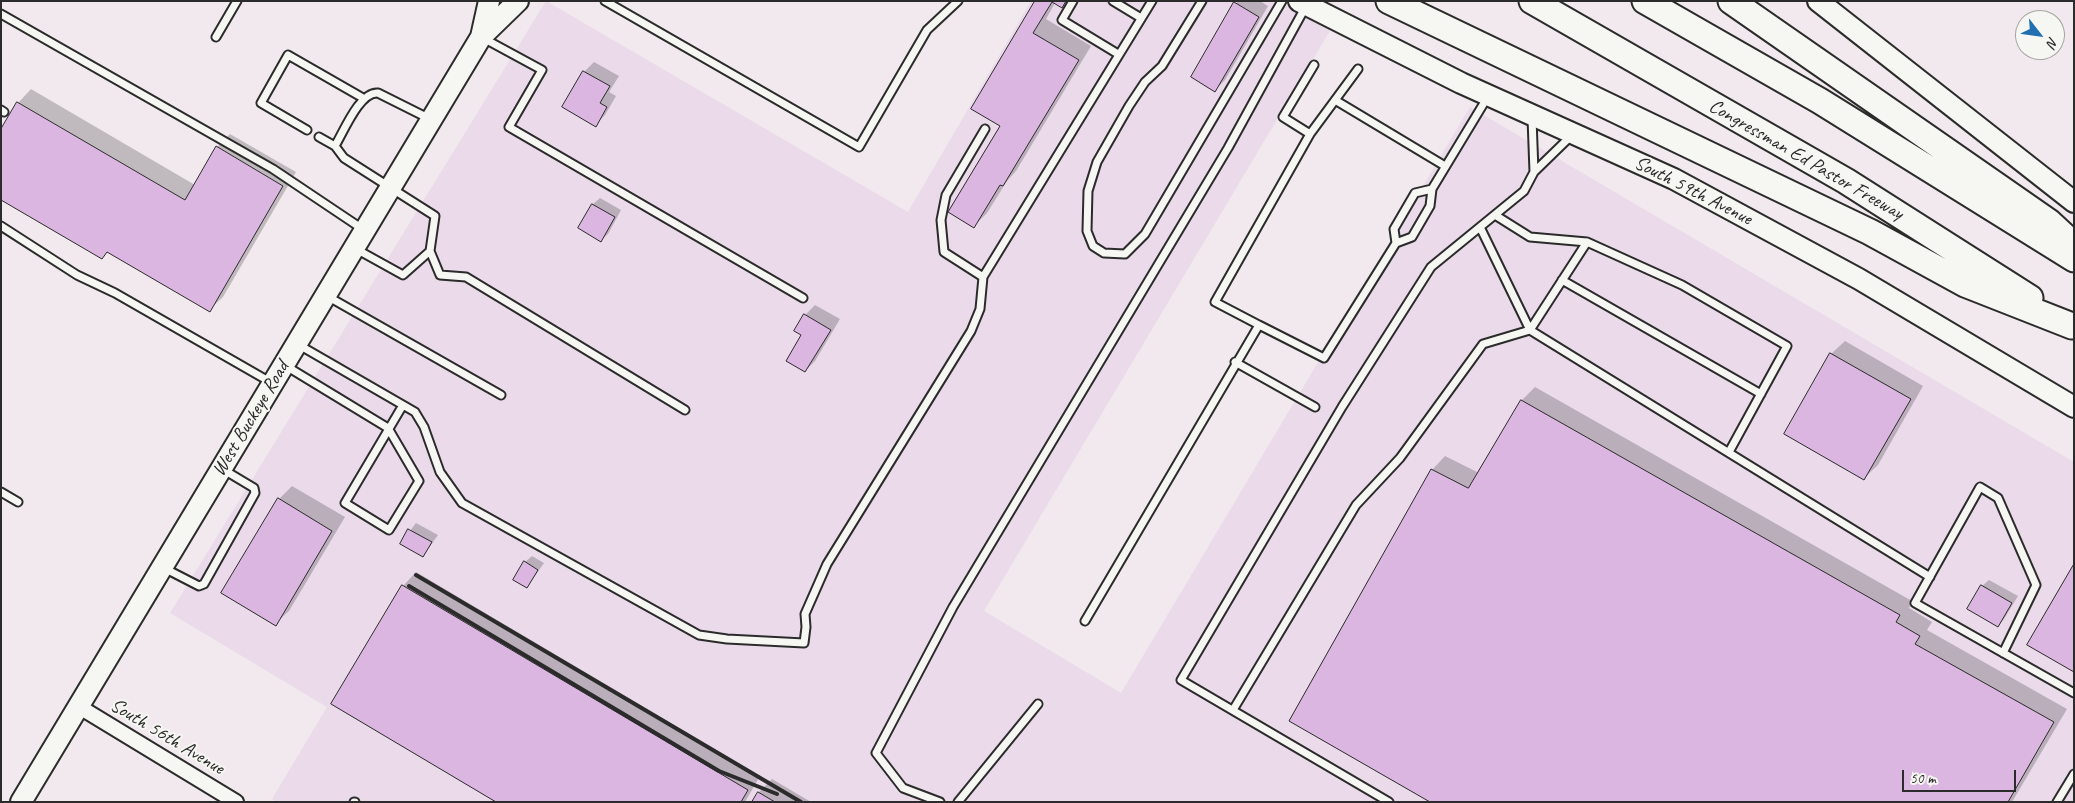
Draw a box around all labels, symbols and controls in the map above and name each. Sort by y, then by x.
north arrow [2015,10,2065,60]
text: N [2043,34,2062,50]
street label: Congressman Ed Pastor Freeway [1704,94,1908,226]
street label: South 59th Avenue [1630,151,1756,231]
street label: West Buckeye Road [207,357,295,481]
street label: South 56th Avenue [106,693,228,781]
scale bar [1905,760,2019,792]
text: 50 m [1910,769,1936,788]

